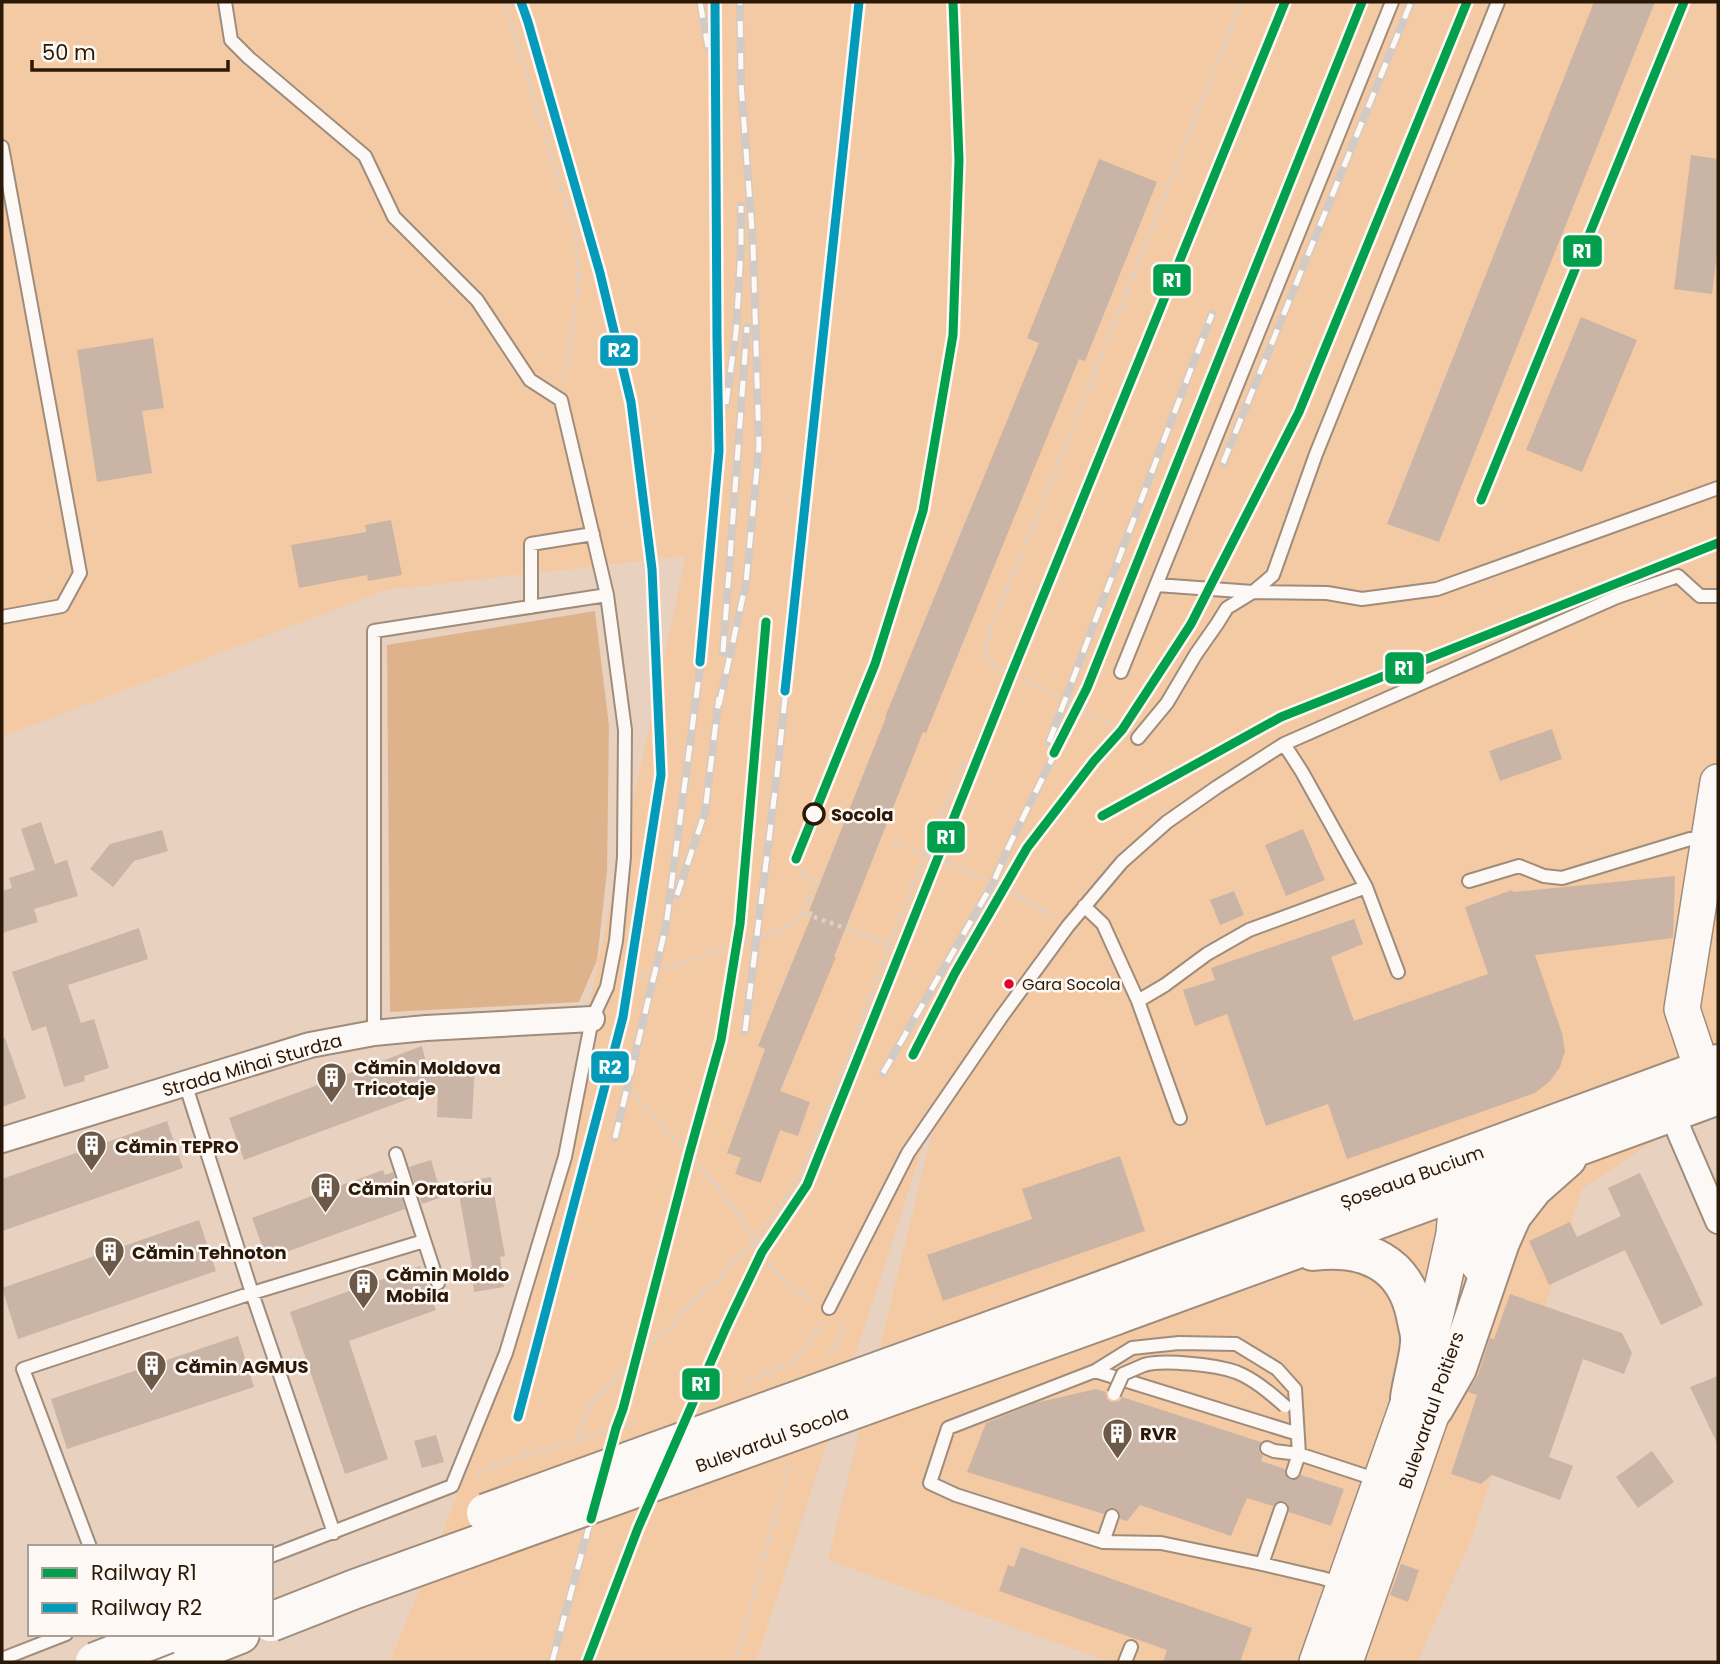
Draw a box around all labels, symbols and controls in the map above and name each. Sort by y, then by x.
scale bar [32,28,228,72]
text: 50 m [42,38,96,67]
line badge: R1 [1562,234,1603,268]
text: R1 [1572,238,1592,265]
line badge: R1 [1152,263,1192,297]
text: R1 [1162,267,1182,294]
line badge: R2 [599,334,639,367]
text: R2 [607,337,631,364]
line badge: R1 [1384,651,1425,685]
text: R1 [1394,655,1414,682]
place label: Socola [831,802,893,827]
marker: Socola [803,803,825,825]
line badge: R1 [926,820,966,854]
text: R1 [936,824,956,851]
place label: Gara Socola [1022,973,1121,996]
marker: Gara Socola [1002,977,1016,991]
street label: Strada Mihai Sturdza [159,1027,345,1103]
line badge: R2 [590,1050,630,1084]
text: R2 [598,1054,622,1081]
place label: Cămin Moldova Tricotaje [354,1055,501,1101]
building icon: Cămin Moldova Tricotaje [314,1060,348,1104]
building icon: Cămin TEPRO [75,1129,109,1173]
place label: Cămin TEPRO [115,1134,239,1159]
street label: Șoseaua Bucium [1337,1139,1487,1215]
building icon: Cămin Oratoriu [308,1171,342,1215]
place label: Cămin Oratoriu [348,1176,492,1201]
building icon: Cămin Tehnoton [92,1235,126,1279]
place label: Cămin Tehnoton [132,1240,287,1265]
place label: Cămin Moldo Mobila [386,1262,509,1308]
building icon: Cămin Moldo Mobila [346,1267,380,1311]
street label: Bulevardul Poitiers [1392,1328,1470,1492]
building icon: Cămin AGMUS [135,1349,169,1393]
place label: Cămin AGMUS [175,1354,309,1379]
line badge: R1 [681,1367,721,1401]
text: R1 [691,1371,711,1398]
street label: Bulevardul Socola [692,1400,852,1478]
building icon: RVR [1100,1416,1134,1460]
place label: RVR [1140,1421,1177,1446]
legend [28,1545,273,1636]
text: Railway R1 [91,1558,197,1587]
text: Railway R2 [91,1593,202,1622]

